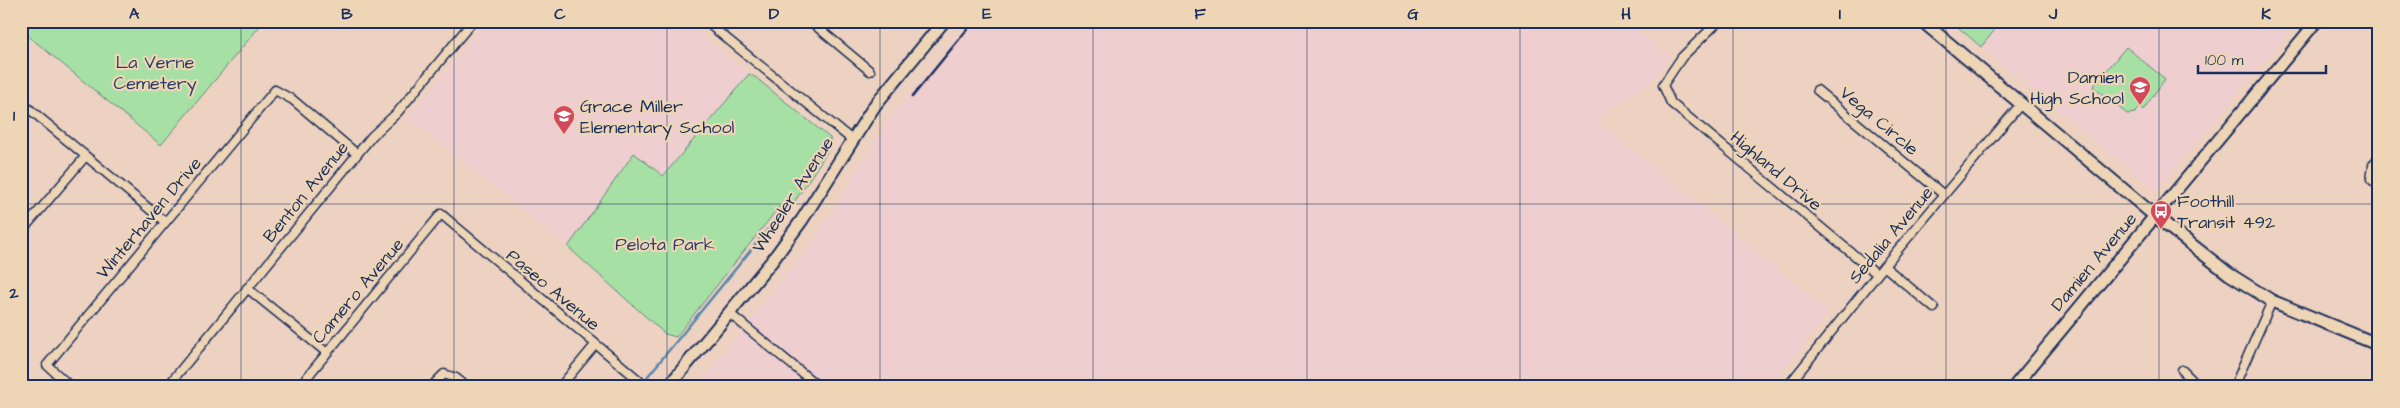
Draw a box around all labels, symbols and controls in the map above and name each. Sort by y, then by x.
text: A [129,3,140,25]
text: B [341,3,353,25]
text: C [554,3,566,25]
text: D [769,3,780,25]
text: E [982,3,992,25]
text: F [1194,3,1206,25]
text: G [1407,3,1419,25]
text: H [1621,3,1631,25]
text: I [1839,3,1841,25]
text: J [2048,3,2058,25]
text: K [2261,3,2271,25]
scale bar [2198,42,2325,74]
park label: La Verne Cemetery [113,50,197,97]
text: 100 m [2205,50,2244,71]
place label: Damien High School [2030,65,2124,112]
school or university icon: Damien High School [2128,75,2152,106]
street label: Vega Circle [1834,81,1924,162]
place label: Grace Miller Elementary School [580,94,735,141]
school or university icon: Grace Miller Elementary School [552,104,576,135]
text: 1 [13,105,16,127]
street label: Highland Drive [1724,125,1827,218]
street label: Wheeler Avenue [746,132,840,258]
street label: Benton Avenue [257,136,355,248]
street label: Winterhaven Drive [90,151,208,284]
street label: Sedalia Avenue [1843,181,1939,289]
place label: Foothill Transit 492 [2177,189,2276,235]
bus stop icon: Foothill Transit 492 [2149,199,2173,230]
street label: Damien Avenue [2045,207,2143,317]
street label: Camero Avenue [306,232,410,349]
park label: Pelota Park [615,232,715,257]
street label: Paseo Avenue [501,243,605,337]
text: 2 [8,282,19,304]

